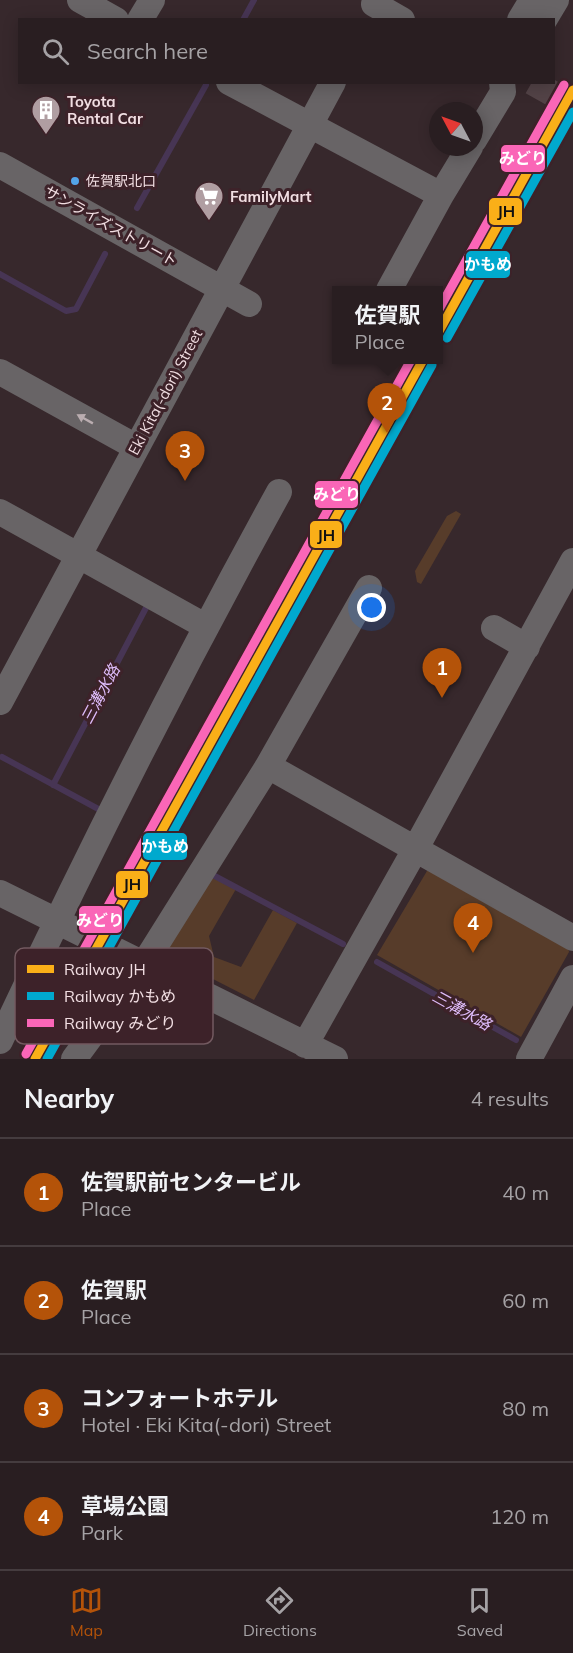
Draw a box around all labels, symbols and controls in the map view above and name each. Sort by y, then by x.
search box [18,18,555,84]
icon: search [39,35,72,68]
text: Search here [87,37,208,65]
place label: Toyota Rental Car [67,92,143,128]
building icon: Toyota Rental Car [30,94,62,136]
north arrow [429,102,483,156]
line badge: みどり [500,144,546,173]
text: みどり [499,148,547,168]
place label: 佐賀駅北口 [86,172,156,190]
marker: 佐賀駅北口 [69,175,81,187]
supermarket icon: FamilyMart [193,180,225,222]
street label: サンライズストリート [41,181,181,271]
place label: FamilyMart [230,187,312,206]
line badge: JH [488,197,523,226]
text: JH [497,201,515,221]
line badge: かもめ [465,250,511,279]
text: かもめ [464,254,512,274]
popup [332,286,443,364]
text: 佐賀駅 [354,301,421,329]
street label: Eki Kita(-dori) Street [124,326,206,458]
text: Place [354,329,405,354]
pin: 2 [368,384,406,433]
one-way arrow [76,414,93,424]
pin: 3 [166,432,204,481]
line badge: みどり [314,480,359,509]
text: みどり [313,484,361,504]
line badge: JH [309,520,343,549]
text: JH [317,525,335,545]
your location [357,593,386,622]
pin: 1 [422,648,462,698]
water label: 三溝水路 [76,659,125,727]
line badge: かもめ [142,832,188,861]
text: かもめ [141,836,189,856]
line badge: JH [115,870,149,899]
text: JH [123,874,141,894]
pin: 4 [454,904,492,953]
line badge: みどり [78,905,123,934]
text: みどり [76,910,124,930]
legend [15,948,213,1044]
text: Railway JH [64,959,146,979]
text: Railway かもめ [64,986,176,1006]
water label: 三溝水路 [429,986,497,1035]
text: Railway みどり [64,1013,176,1033]
text: Nearby [24,1082,114,1115]
text: 4 results [471,1086,549,1111]
text: 佐賀駅前センタービル [81,1168,301,1196]
text: 1 [38,1180,50,1205]
text: 40 m [502,1180,549,1205]
text: Place [81,1196,131,1221]
text: 佐賀駅 [81,1276,147,1304]
text: 2 [38,1288,50,1313]
text: 60 m [502,1288,549,1313]
text: Place [81,1304,131,1329]
text: コンフォートホテル [81,1384,278,1412]
text: 3 [38,1396,50,1421]
text: 80 m [502,1396,549,1421]
text: Hotel · Eki Kita(-dori) Street [81,1412,331,1437]
text: 草場公園 [81,1492,169,1520]
text: 4 [38,1504,50,1529]
text: 120 m [490,1504,549,1529]
text: Park [81,1520,123,1545]
tab: Map [70,1584,103,1640]
tab: Directions [243,1584,317,1640]
tab: Saved [457,1584,503,1640]

